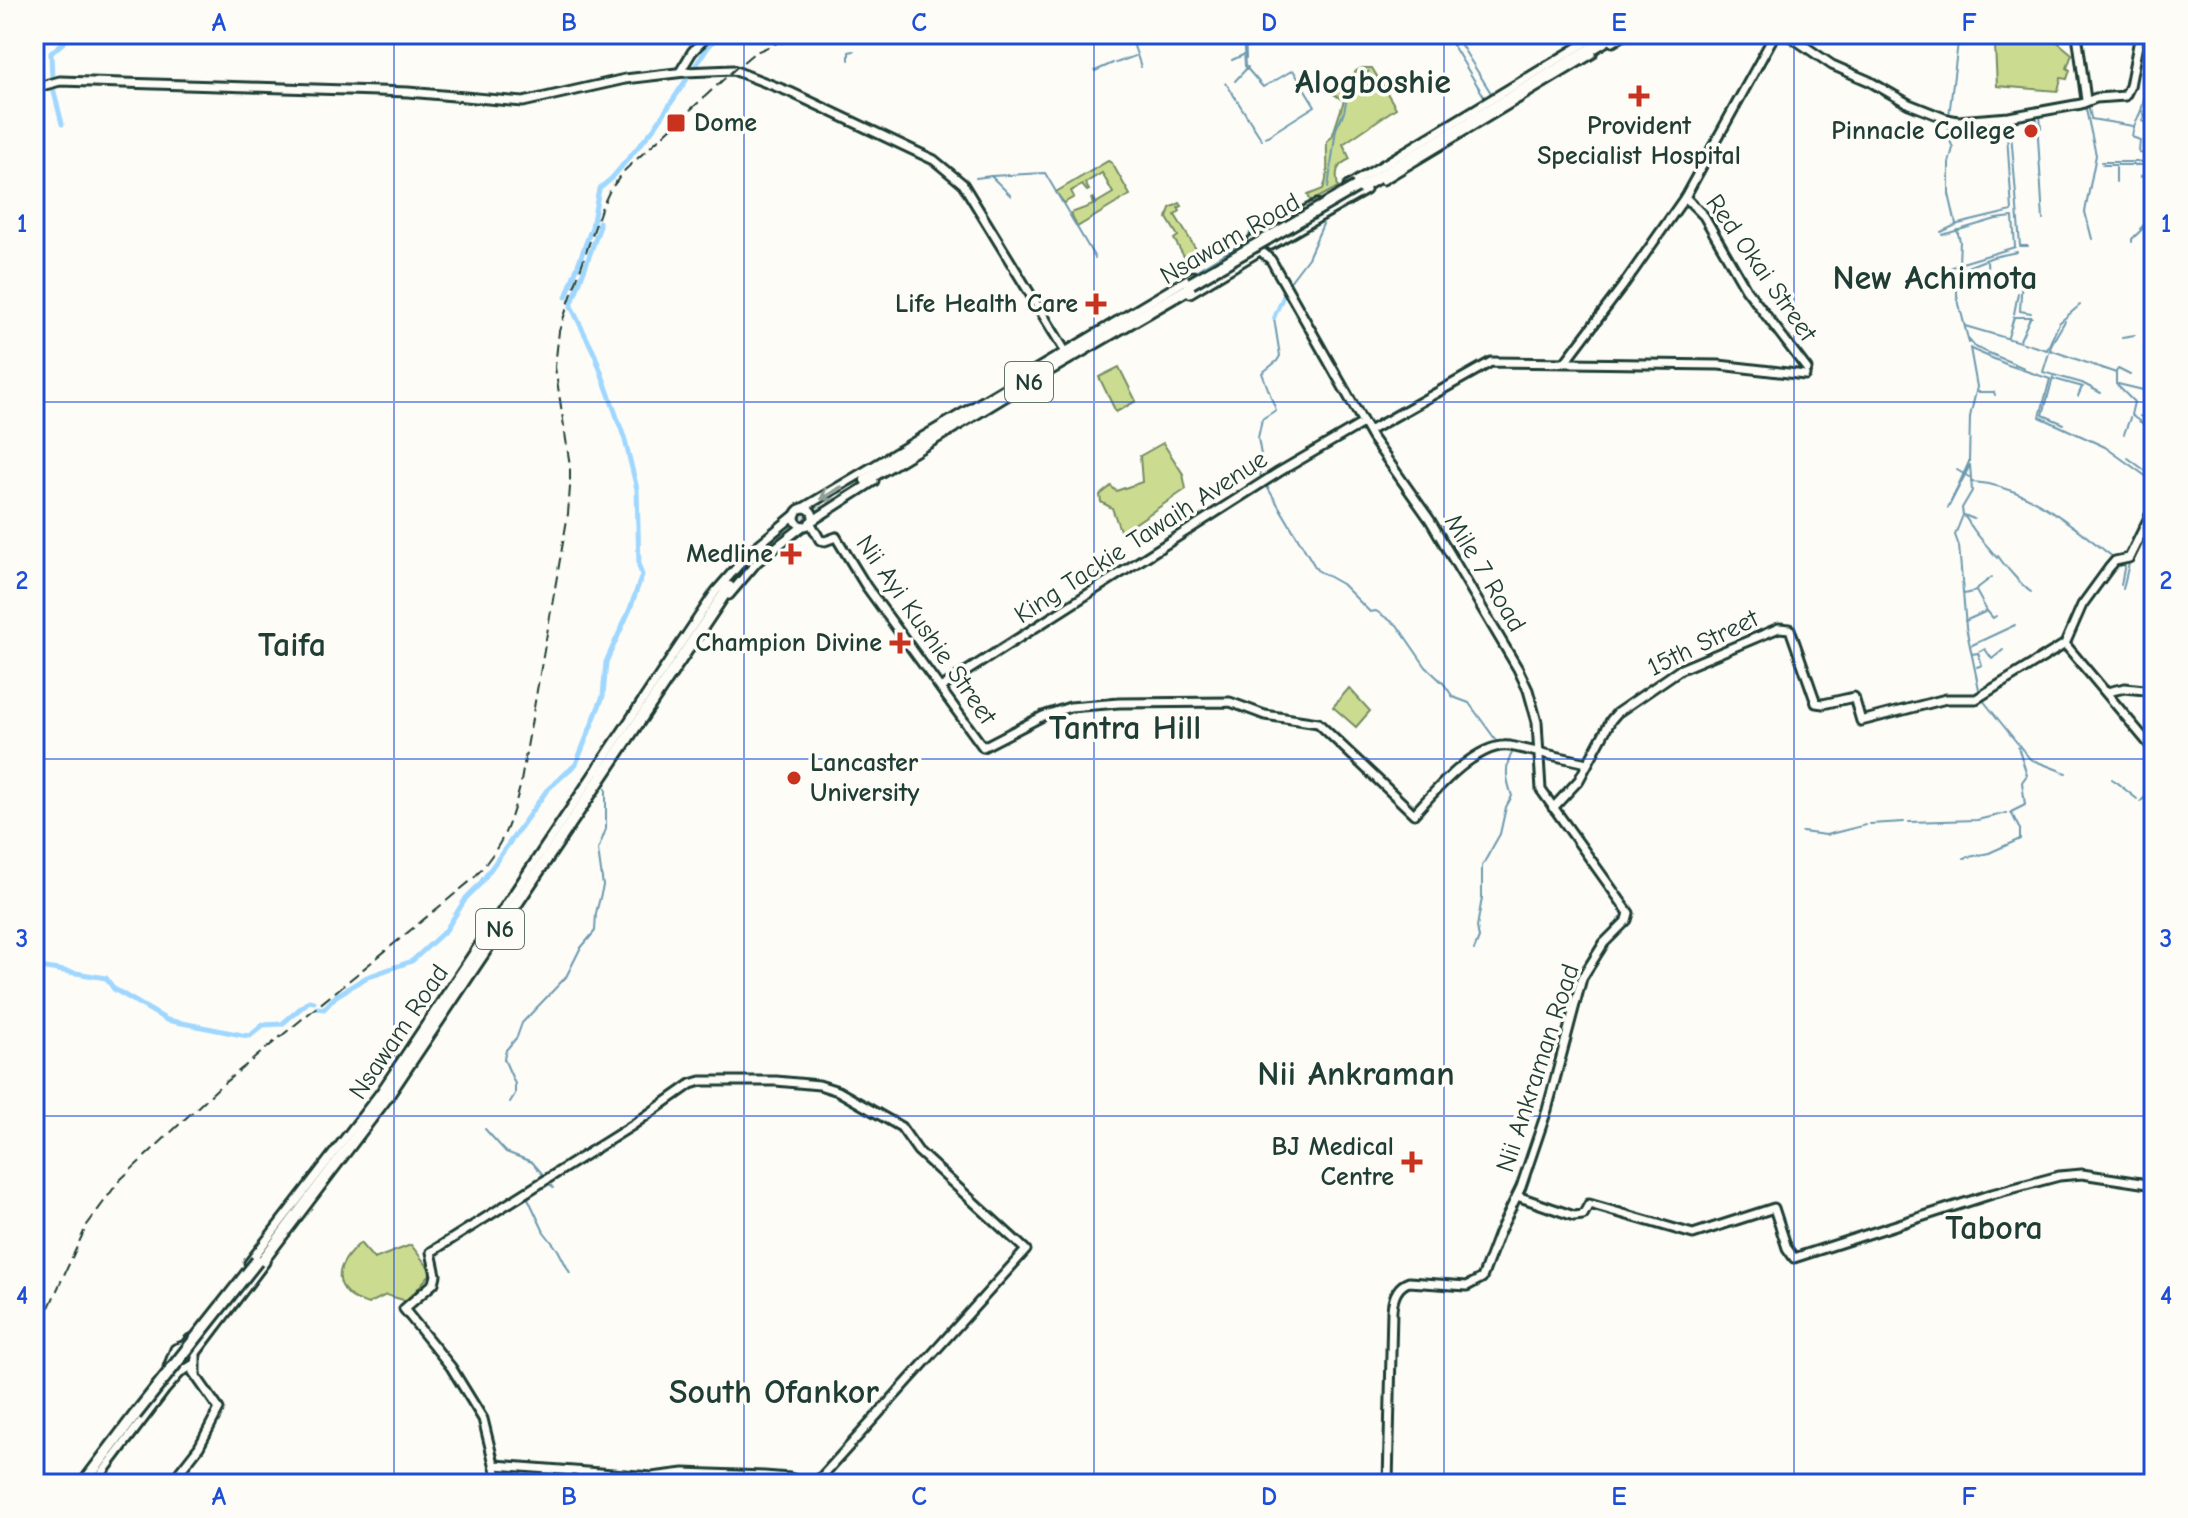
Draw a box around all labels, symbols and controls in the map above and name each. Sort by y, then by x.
text: A [212,8,227,38]
text: B [561,8,577,38]
text: C [911,8,927,38]
text: D [1261,8,1277,38]
text: E [1611,8,1627,38]
text: F [1961,8,1977,38]
district label: Alogboshie [1295,62,1451,102]
marker: Provident Specialist Hospital [1628,85,1650,107]
place label: Dome [694,108,757,138]
place label: Provident Specialist Hospital [1537,111,1741,171]
marker: Dome [665,112,687,134]
place label: Pinnacle College [1831,116,2015,146]
marker: Pinnacle College [2022,122,2040,140]
street label: Nsawam Road [1155,187,1305,291]
street label: Red Okai Street [1699,189,1824,349]
text: 1 [17,209,27,239]
text: 1 [2161,209,2171,239]
district label: New Achimota [1832,258,2038,298]
place label: Life Health Care [895,289,1078,319]
marker: Life Health Care [1085,293,1107,315]
road number: N6 [1005,362,1053,402]
street label: King Tackie Tawaih Avenue [1009,444,1273,630]
one-way arrow [820,484,842,501]
street label: Mile 7 Road [1438,509,1532,637]
street label: Nii Ayi Kushie Street [849,530,1003,732]
place label: Medline [686,539,773,569]
marker: Medline [780,543,802,565]
text: 2 [16,566,28,596]
text: 2 [2160,566,2172,596]
street label: 15th Street [1643,603,1765,683]
district label: Taifa [258,625,326,665]
place label: Champion Divine [695,628,882,658]
marker: Champion Divine [889,632,911,654]
district label: Tantra Hill [1049,708,1201,748]
place label: Lancaster University [810,748,920,808]
marker: Lancaster University [785,769,803,787]
road number: N6 [476,909,524,949]
text: 3 [16,924,28,954]
text: 3 [2160,924,2172,954]
street label: Nsawam Road [343,959,455,1105]
street label: Nii Ankraman Road [1490,960,1586,1176]
district label: Nii Ankraman [1257,1054,1455,1094]
place label: BJ Medical Centre [1271,1132,1394,1192]
marker: BJ Medical Centre [1401,1151,1423,1173]
district label: Tabora [1945,1208,2043,1248]
text: 4 [16,1281,28,1311]
text: 4 [2160,1281,2172,1311]
district label: South Ofankor [669,1372,879,1412]
text: A [212,1482,227,1512]
text: B [561,1482,577,1512]
text: C [911,1482,927,1512]
text: D [1261,1482,1277,1512]
text: E [1611,1482,1627,1512]
text: F [1961,1482,1977,1512]

